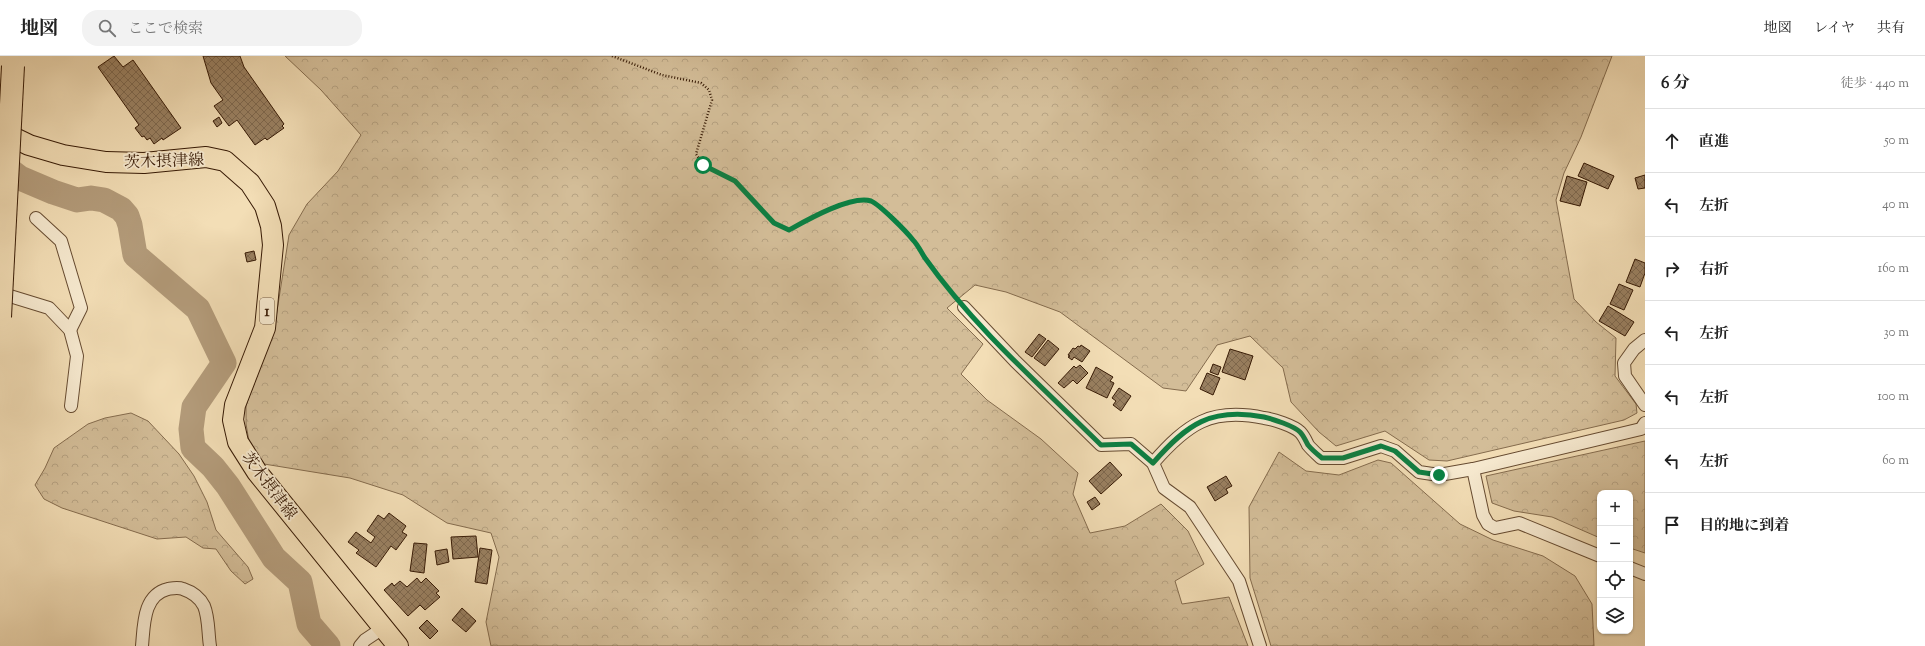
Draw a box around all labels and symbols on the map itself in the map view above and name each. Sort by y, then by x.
street label: 茨木摂津線 [124,150,204,175]
route start [694,156,712,174]
road number: 1 [260,298,274,324]
street label: 茨木摂津線 [235,448,301,525]
route end [1430,466,1448,484]

